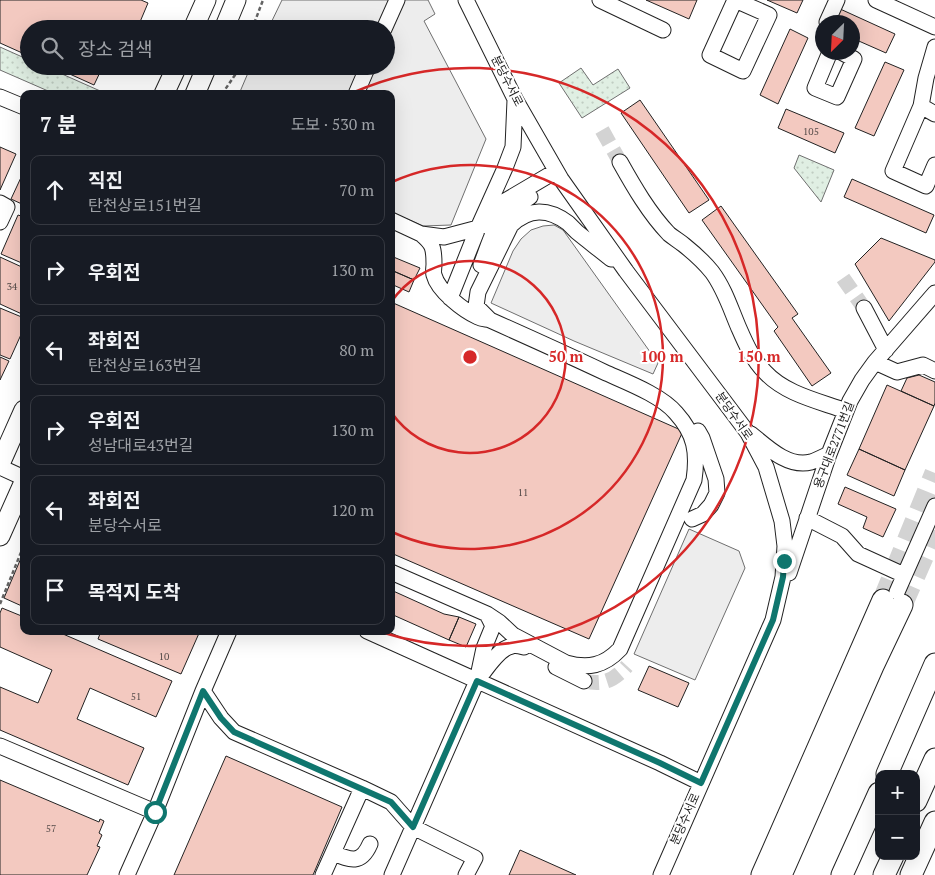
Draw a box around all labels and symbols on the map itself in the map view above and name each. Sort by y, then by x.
north arrow [815,15,860,60]
street label: 분당수서로 [488,53,527,109]
house number: 105 [803,125,819,138]
house number: 34 [7,280,18,293]
text: 50 m [549,346,584,366]
text: 100 m [640,346,684,366]
text: 150 m [737,346,781,366]
centre of rings [461,348,479,366]
street label: 분당수서로 [712,389,756,443]
street label: 용구대로2771번길 [810,399,857,490]
house number: 11 [518,486,528,499]
route end [773,550,796,573]
house number: 10 [159,650,169,663]
house number: 51 [131,690,141,703]
street label: 분당수서로 [666,791,703,847]
route start [144,801,167,824]
house number: 57 [46,822,56,835]

